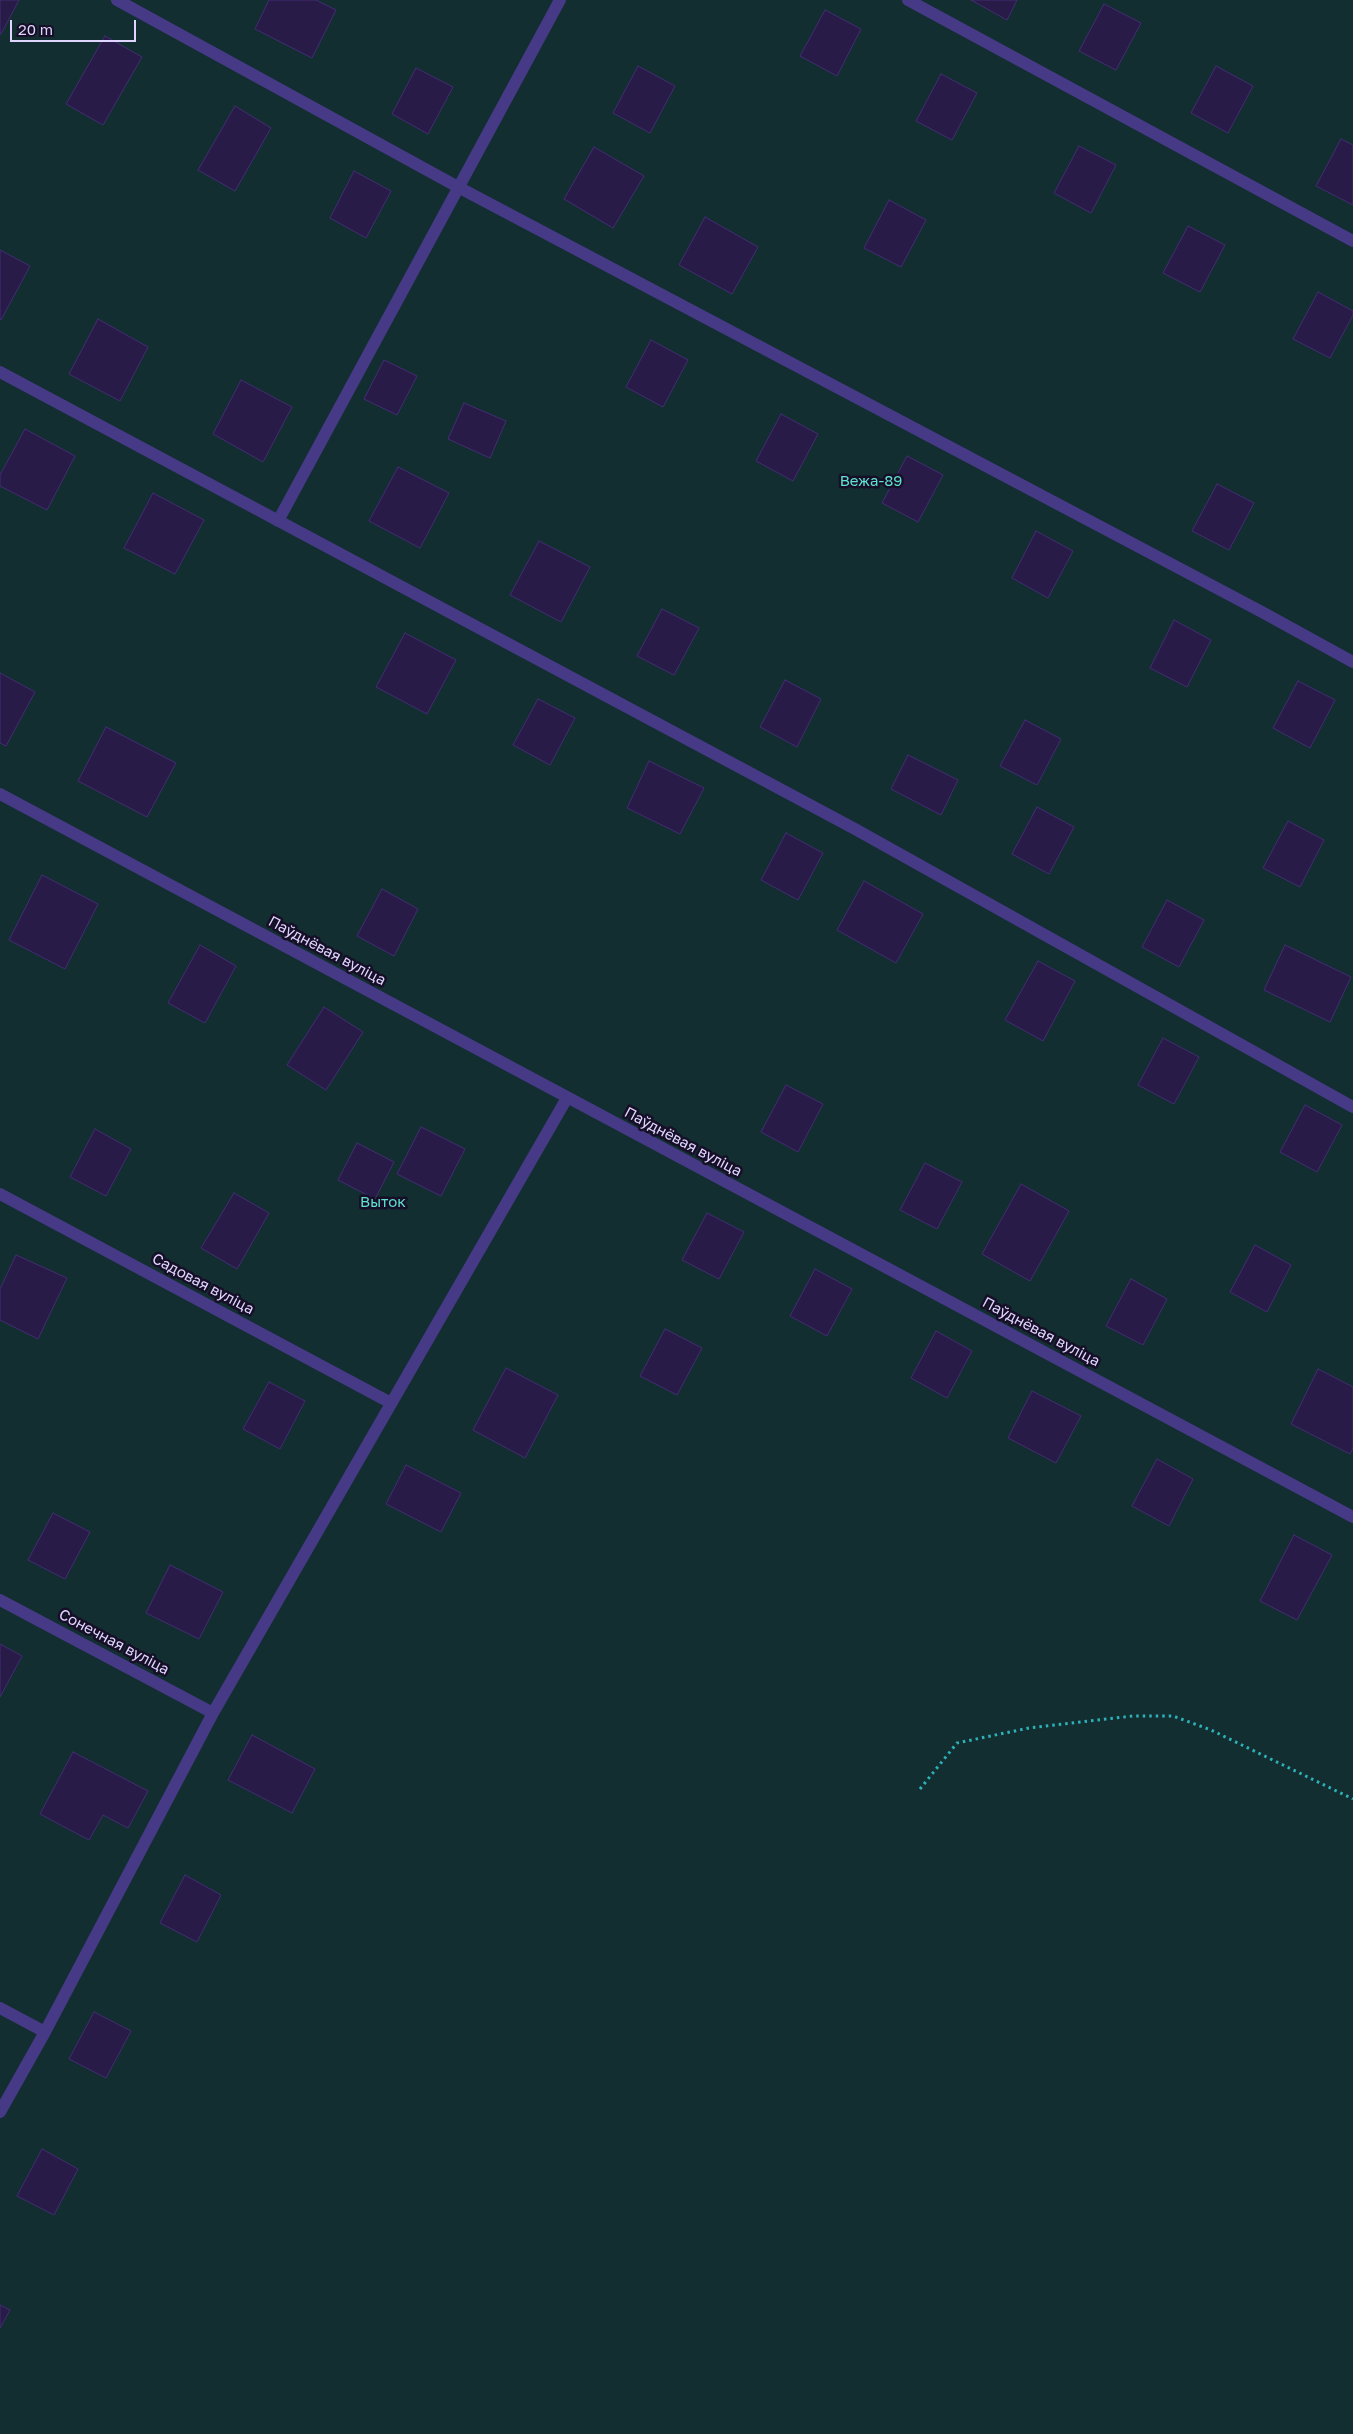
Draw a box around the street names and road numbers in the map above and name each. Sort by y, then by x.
street label: Паўднёвая вуліца [265,912,389,990]
street label: Паўднёвая вуліца [621,1103,745,1181]
street label: Садовая вуліца [149,1250,257,1318]
street label: Паўднёвая вуліца [979,1293,1103,1371]
street label: Сонечная вуліца [56,1605,172,1679]

